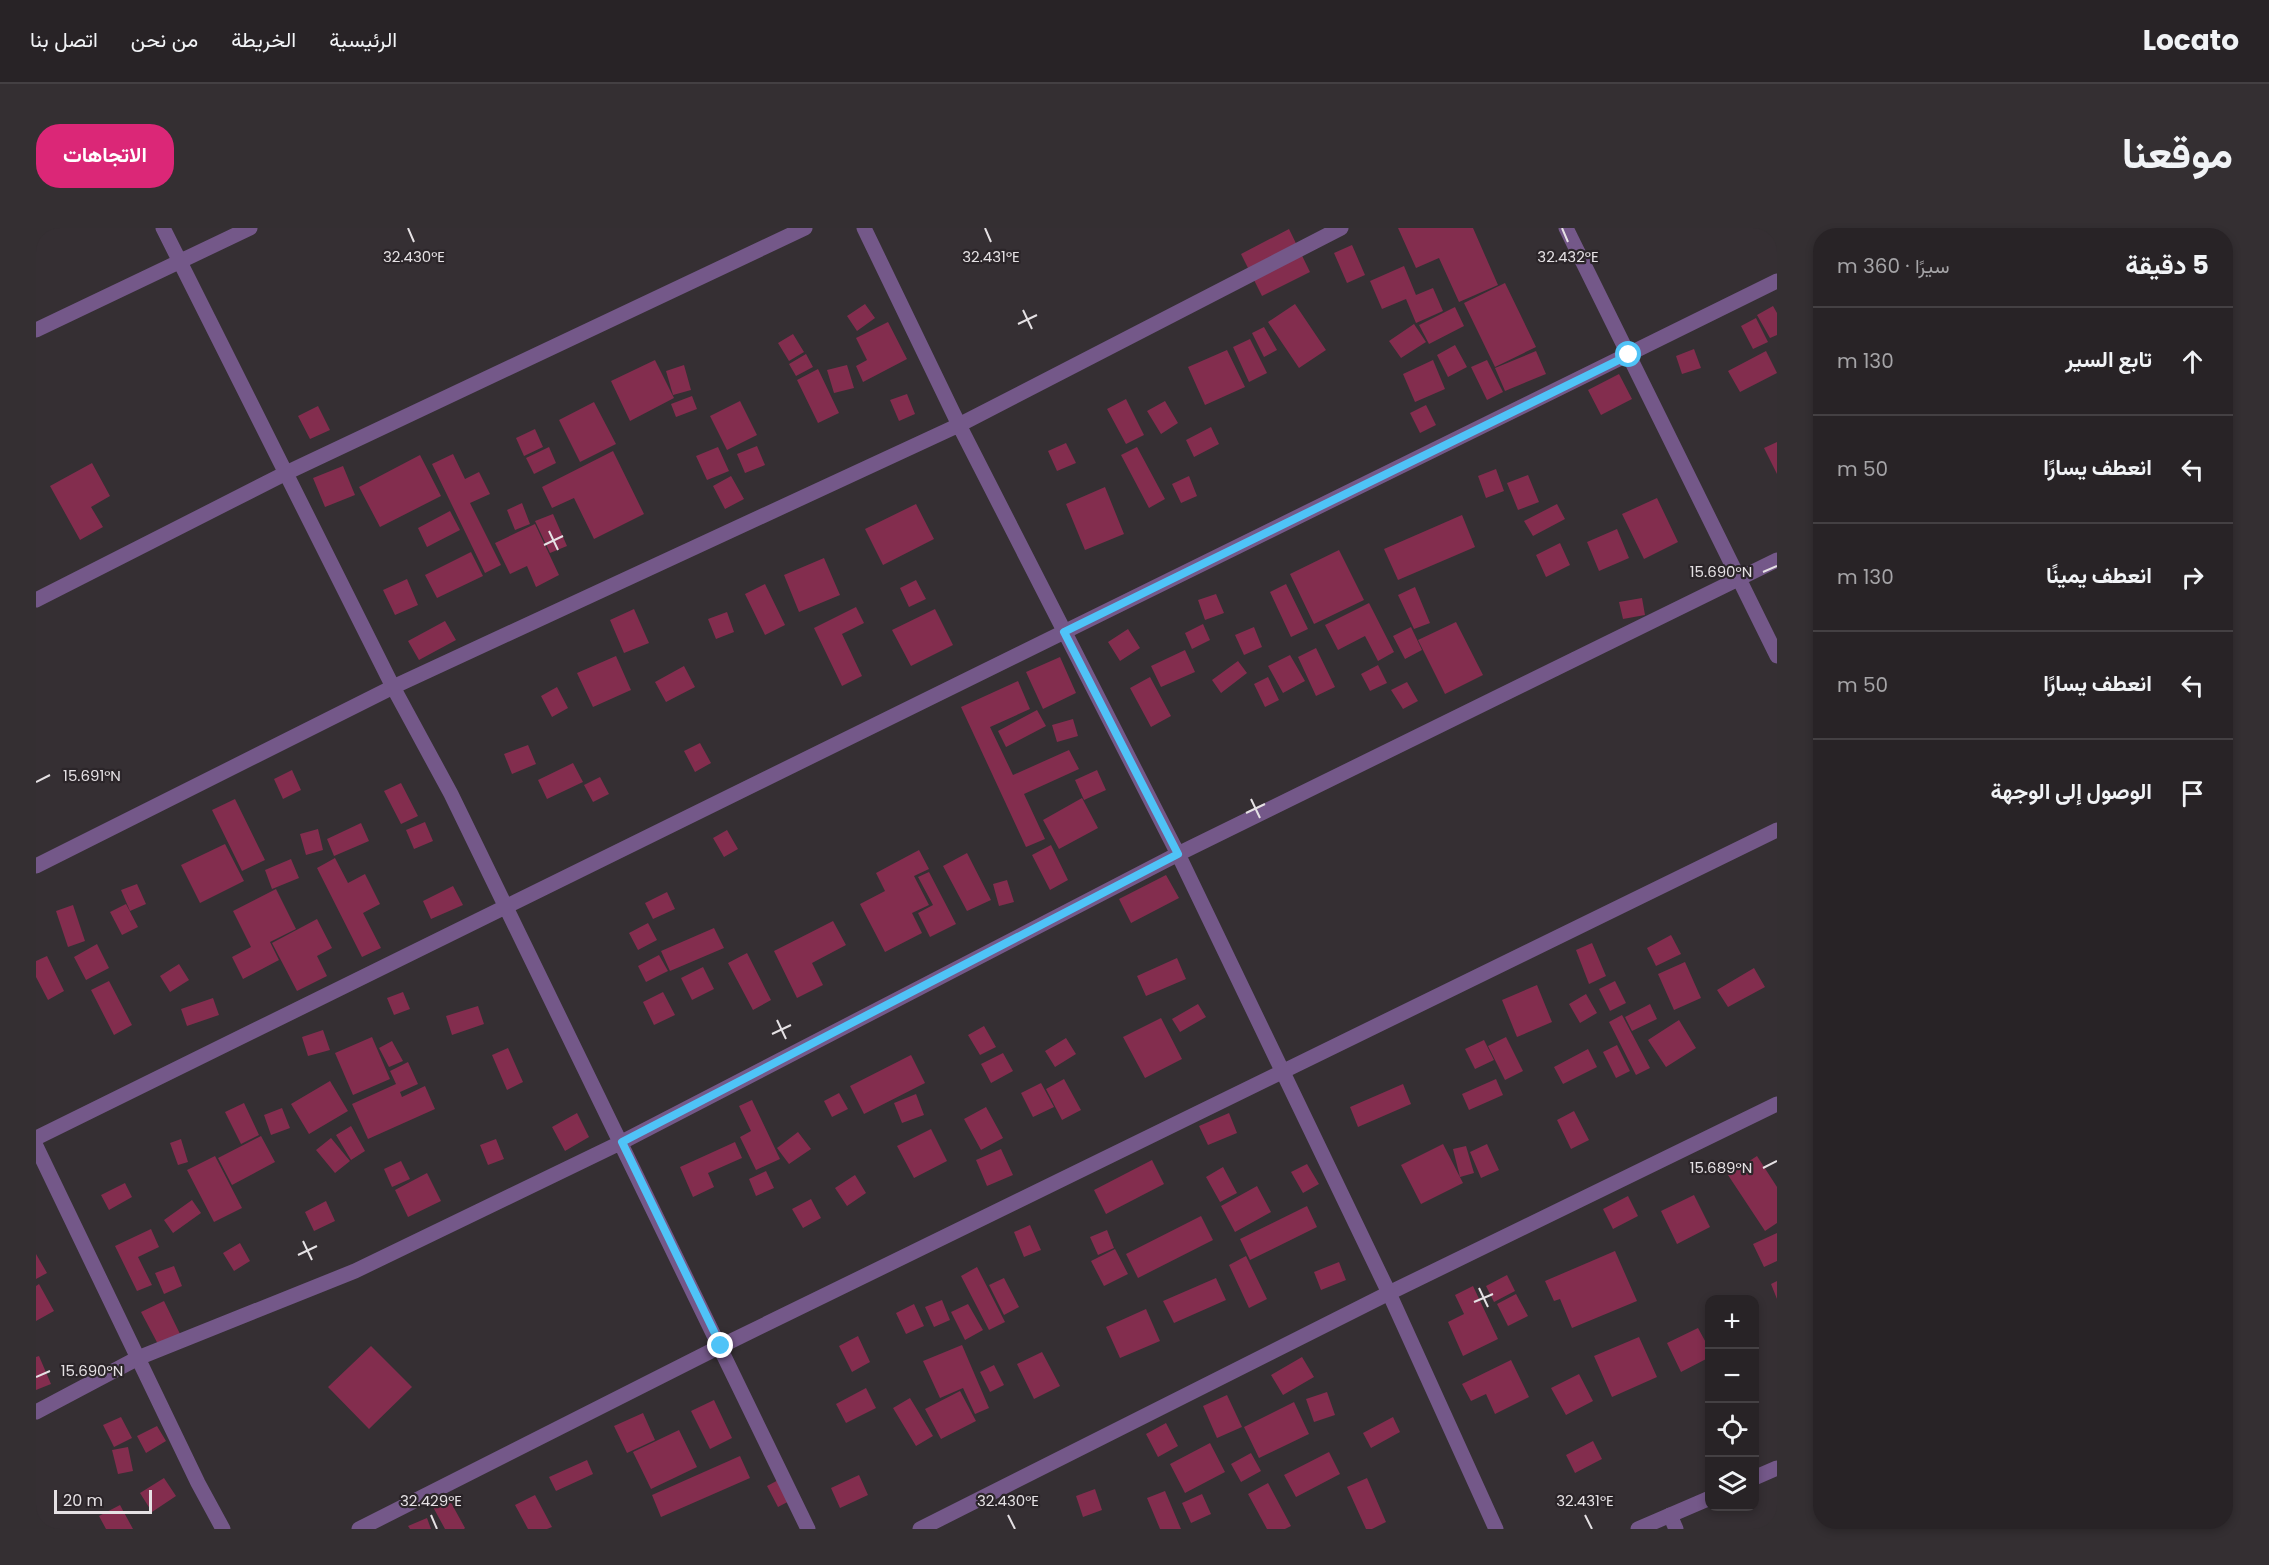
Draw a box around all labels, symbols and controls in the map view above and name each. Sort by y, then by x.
text: Locato [2143,21,2239,60]
text: اتصل بنا [30,25,98,54]
text: من نحن [131,25,198,54]
text: الخريطة [231,25,296,54]
text: الرئيسية [329,25,397,54]
button: الاتجاهات [36,124,174,188]
text: موقعنا [2122,124,2233,183]
text: 32.430°E [383,246,445,267]
text: 32.431°E [962,246,1020,267]
text: 32.432°E [1537,246,1599,267]
text: 5 دقيقة [2125,247,2209,283]
text: سيرًا · 360 m [1837,252,1950,280]
route start [1615,341,1641,367]
text: تابع السير [2065,344,2152,375]
icon: ahead [2176,345,2209,378]
text: 130 m [1837,347,1894,375]
text: انعطف يسارًا [2043,452,2152,483]
icon: left [2176,453,2209,486]
text: 50 m [1837,455,1888,483]
text: انعطف يمينًا [2046,560,2152,591]
text: 15.690°N [1690,561,1752,582]
icon: right [2176,561,2209,594]
text: 130 m [1837,563,1894,591]
text: انعطف يسارًا [2043,668,2152,699]
icon: left [2176,669,2209,702]
text: 50 m [1837,671,1888,699]
text: 15.691°N [63,765,121,786]
text: الوصول إلى الوجهة [1991,776,2152,807]
icon: arrive [2176,777,2209,810]
text: 15.689°N [1690,1157,1752,1178]
map controls [1705,1295,1759,1511]
button: + [1705,1295,1759,1349]
route end [707,1332,733,1358]
button: − [1705,1349,1759,1403]
text: 15.690°N [61,1360,123,1381]
button: locate [1705,1403,1759,1457]
button: layers [1705,1457,1759,1511]
scale bar [54,1487,152,1514]
text: 20 m [63,1489,103,1512]
text: 32.429°E [400,1490,462,1511]
text: 32.430°E [977,1490,1039,1511]
text: 32.431°E [1556,1490,1614,1511]

